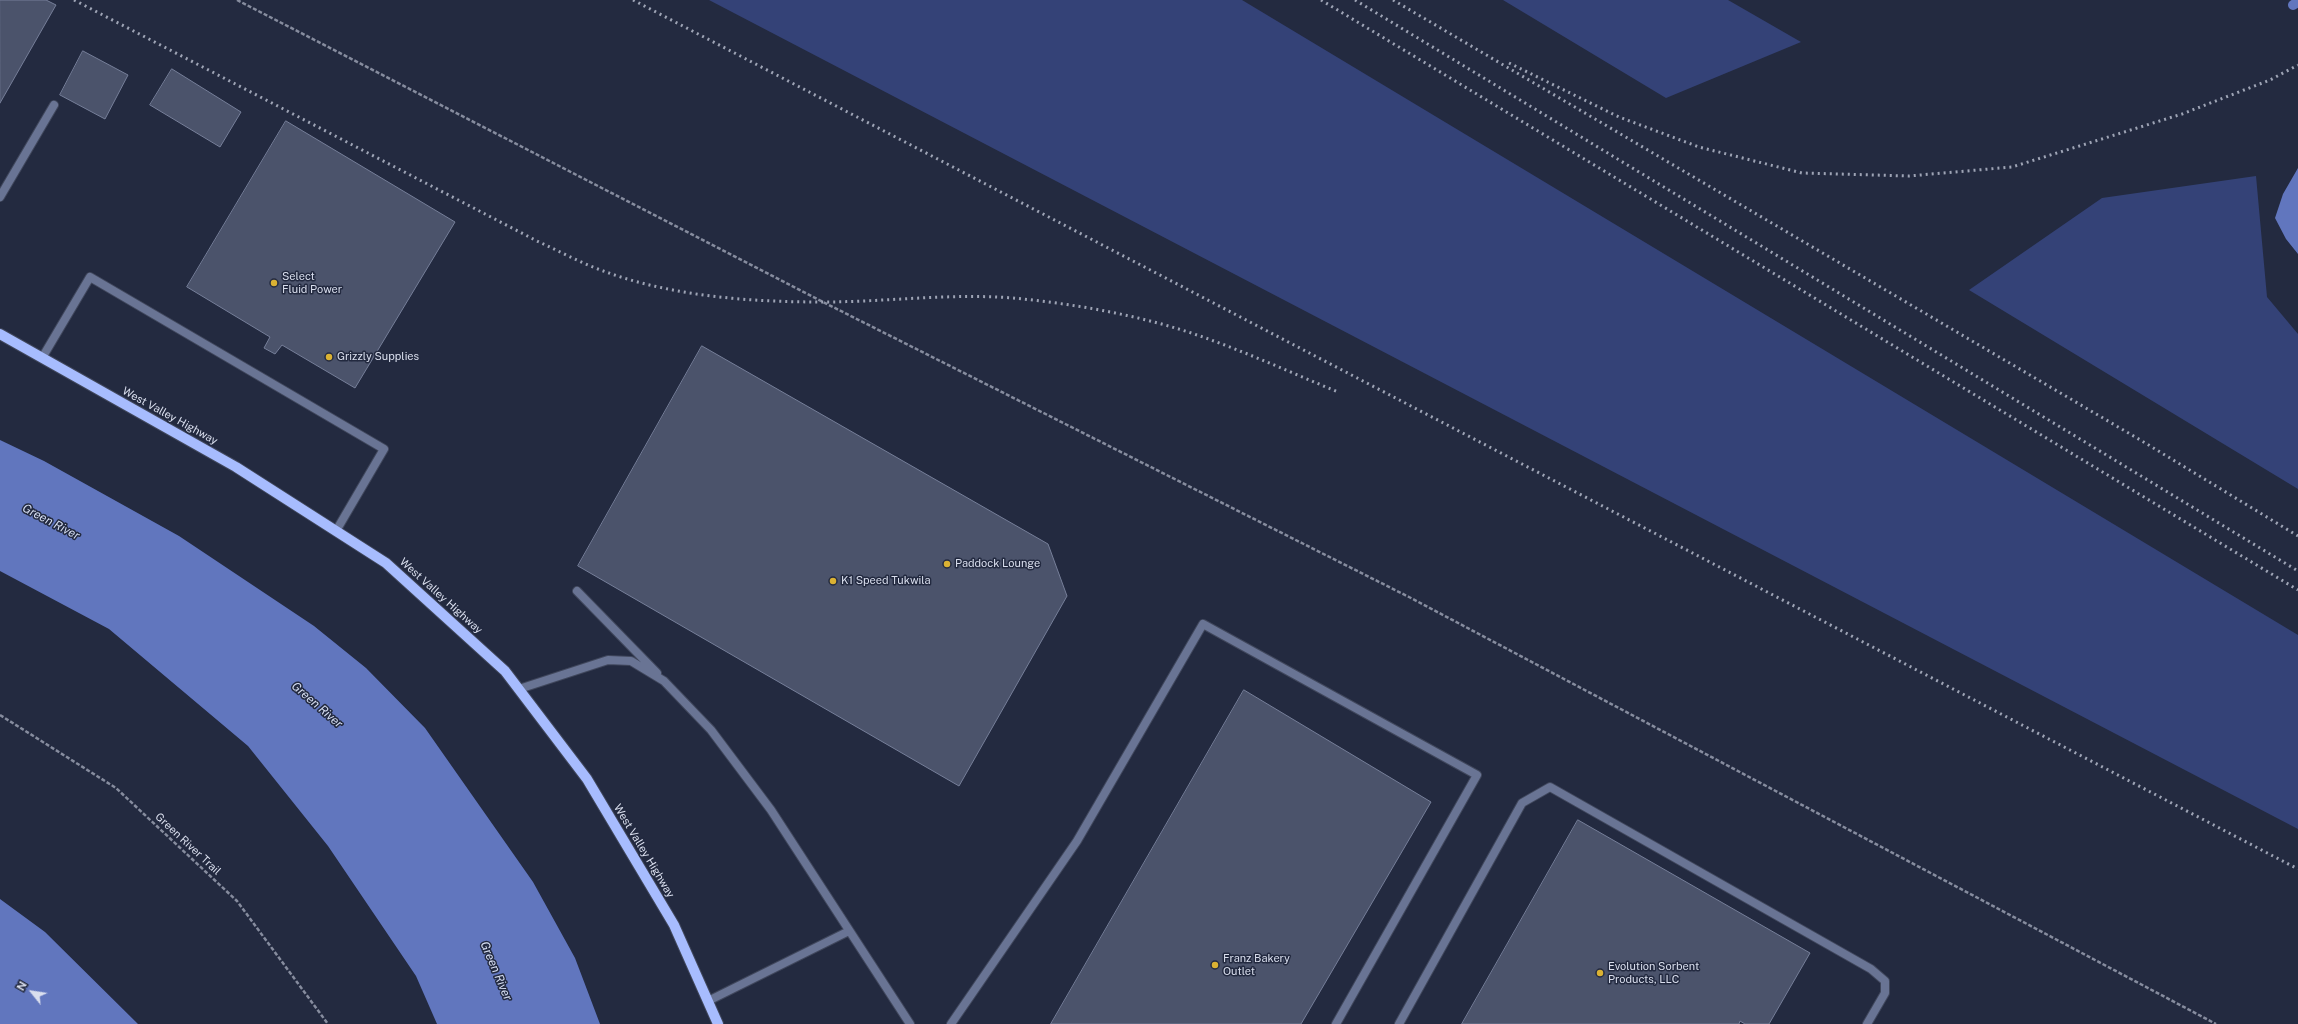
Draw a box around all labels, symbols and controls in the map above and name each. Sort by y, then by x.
place label: Select Fluid Power [282,270,342,296]
marker: Select Fluid Power [269,278,279,288]
place label: Grizzly Supplies [337,350,419,364]
marker: Grizzly Supplies [324,352,334,362]
street label: West Valley Highway [120,384,220,448]
water label: Green River [20,501,82,543]
street label: West Valley Highway [397,555,485,637]
place label: Paddock Lounge [955,557,1040,571]
marker: Paddock Lounge [942,559,952,569]
place label: K1 Speed Tukwila [841,574,931,588]
marker: K1 Speed Tukwila [828,576,838,586]
water label: Green River [289,679,345,731]
street label: West Valley Highway [611,802,677,900]
street label: Green River Trail [152,810,224,878]
water label: Green River [477,939,515,1003]
place label: Franz Bakery Outlet [1223,952,1290,978]
marker: Franz Bakery Outlet [1210,960,1220,970]
place label: Evolution Sorbent Products, LLC [1608,960,1699,986]
marker: Evolution Sorbent Products, LLC [1595,968,1605,978]
north arrow [12,972,52,1012]
text: N [14,979,29,993]

